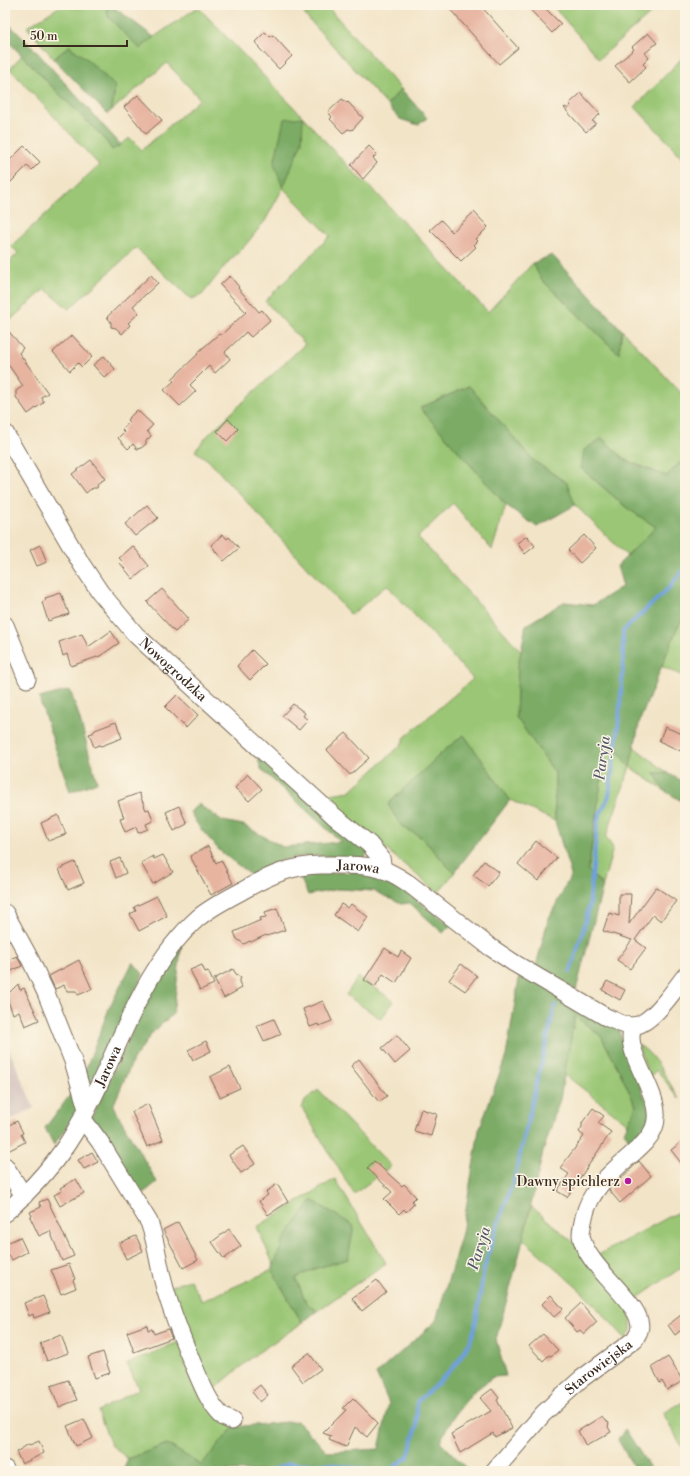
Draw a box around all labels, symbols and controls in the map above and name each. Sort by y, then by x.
scale bar [24,22,127,48]
text: 50 m [30,29,58,44]
street label: Nowogrodzka [135,634,211,706]
water label: Paryja [590,734,615,782]
street label: Jarowa [336,857,382,879]
street label: Jarowa [91,1042,126,1091]
place label: Dawny spichlerz [516,1173,620,1191]
marker: Dawny spichlerz [623,1176,633,1186]
water label: Paryja [464,1224,495,1273]
street label: Starowiejska [561,1335,637,1399]

